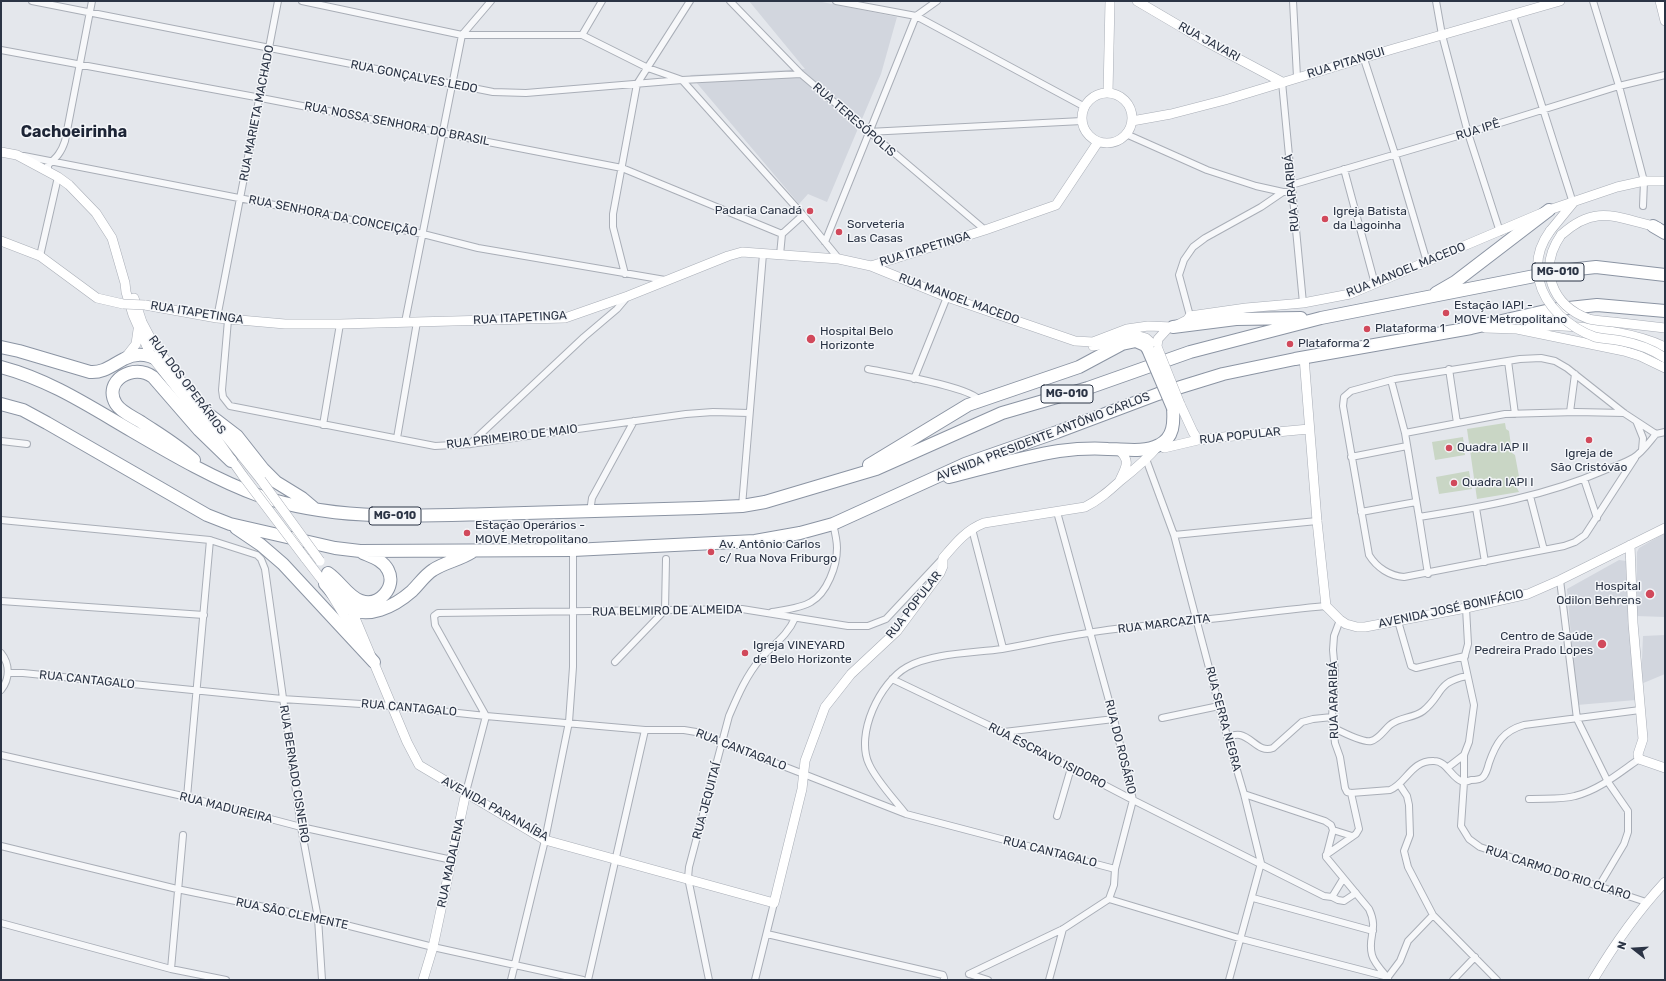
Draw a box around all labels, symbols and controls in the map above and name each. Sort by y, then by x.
street label: RUA JAVARI [1176,19,1242,65]
street label: RUA MARIETA MACHADO [237,44,277,182]
street label: RUA PITANGUI [1305,44,1387,82]
street label: RUA GONÇALVES LEDO [349,58,479,96]
street label: RUA TERESÓPOLIS [810,80,898,160]
street label: RUA NOSSA SENHORA DO BRASIL [303,99,491,149]
street label: RUA IPÊ [1454,116,1502,144]
district label: Cachoeirinha [21,122,127,142]
street label: RUA ARARIBÁ [1281,153,1303,233]
street label: RUA SENHORA DA CONCEIÇÃO [247,193,419,239]
place label: Padaria Canadá [715,204,802,218]
place label: Igreja Batista da Lagoinha [1333,205,1407,233]
marker: Padaria Canadá [805,206,815,216]
marker: Igreja Batista da Lagoinha [1320,214,1330,224]
place label: Sorveteria Las Casas [847,218,905,246]
marker: Sorveteria Las Casas [834,227,844,237]
street label: RUA ITAPETINGA [878,228,972,270]
street label: RUA MANOEL MACEDO [1344,240,1468,300]
road number: MG-010 [1532,263,1584,281]
street label: RUA MANOEL MACEDO [897,270,1021,328]
street label: RUA ITAPETINGA [149,299,245,327]
place label: Estação IAPI - MOVE Metropolitano [1454,299,1567,327]
street label: RUA ITAPETINGA [473,308,567,328]
marker: Estação IAPI - MOVE Metropolitano [1441,308,1451,318]
place label: Plataforma 1 [1375,322,1445,336]
marker: Plataforma 1 [1362,324,1372,334]
place label: Hospital Belo Horizonte [820,325,893,353]
street label: RUA DOS OPERÁRIOS [145,333,229,437]
marker: Hospital Belo Horizonte [805,333,817,345]
place label: Plataforma 2 [1298,337,1370,351]
marker: Plataforma 2 [1285,339,1295,349]
road number: MG-010 [1041,385,1093,403]
street label: AVENIDA PRESIDENTE ANTÔNIO CARLOS [934,389,1152,485]
street label: RUA PRIMEIRO DE MAIO [445,422,579,452]
street label: RUA POPULAR [1199,425,1281,447]
marker: Igreja de São Cristóvão [1584,435,1594,445]
place label: Quadra IAP II [1457,441,1529,455]
marker: Quadra IAP II [1444,443,1454,453]
place label: Igreja de São Cristóvão [1551,447,1627,475]
place label: Quadra IAPI I [1462,476,1534,490]
marker: Quadra IAPI I [1449,478,1459,488]
road number: MG-010 [369,507,421,525]
place label: Estação Operários - MOVE Metropolitano [475,519,588,547]
marker: Estação Operários - MOVE Metropolitano [462,528,472,538]
place label: Av. Antônio Carlos c/ Rua Nova Friburgo [719,538,837,566]
marker: Av. Antônio Carlos c/ Rua Nova Friburgo [706,547,716,557]
street label: RUA POPULAR [883,568,945,642]
place label: Hospital Odilon Behrens [1556,580,1641,608]
street label: AVENIDA JOSÉ BONIFÁCIO [1377,587,1525,631]
marker: Hospital Odilon Behrens [1644,588,1656,600]
street label: RUA BELMIRO DE ALMEIDA [592,602,742,620]
street label: RUA MARCAZITA [1117,611,1211,637]
place label: Centro de Saúde Pedreira Prado Lopes [1474,630,1593,658]
marker: Centro de Saúde Pedreira Prado Lopes [1596,638,1608,650]
place label: Igreja VINEYARD de Belo Horizonte [753,639,852,667]
marker: Igreja VINEYARD de Belo Horizonte [740,648,750,658]
street label: RUA ARARIBÁ [1326,661,1342,739]
street label: RUA SERRA NEGRA [1202,665,1244,773]
street label: RUA CANTAGALO [38,668,136,692]
street label: RUA CANTAGALO [360,697,458,719]
street label: RUA DO ROSÁRIO [1101,698,1139,796]
street label: RUA BERNADO CISNEIRO [276,704,312,844]
street label: RUA ESCRAVO ISIDORO [986,720,1108,792]
street label: RUA CANTAGALO [694,726,788,774]
street label: RUA JEQUITAÍ [690,761,724,841]
street label: AVENIDA PARANAÍBA [439,774,551,844]
street label: RUA MADUREIRA [178,789,274,827]
street label: RUA MADALENA [434,817,468,909]
street label: RUA CANTAGALO [1002,833,1098,871]
street label: RUA CARMO DO RIO CLARO [1484,843,1632,903]
street label: RUA SÃO CLEMENTE [234,895,350,933]
north arrow [1614,929,1654,969]
text: N [1615,940,1629,951]

